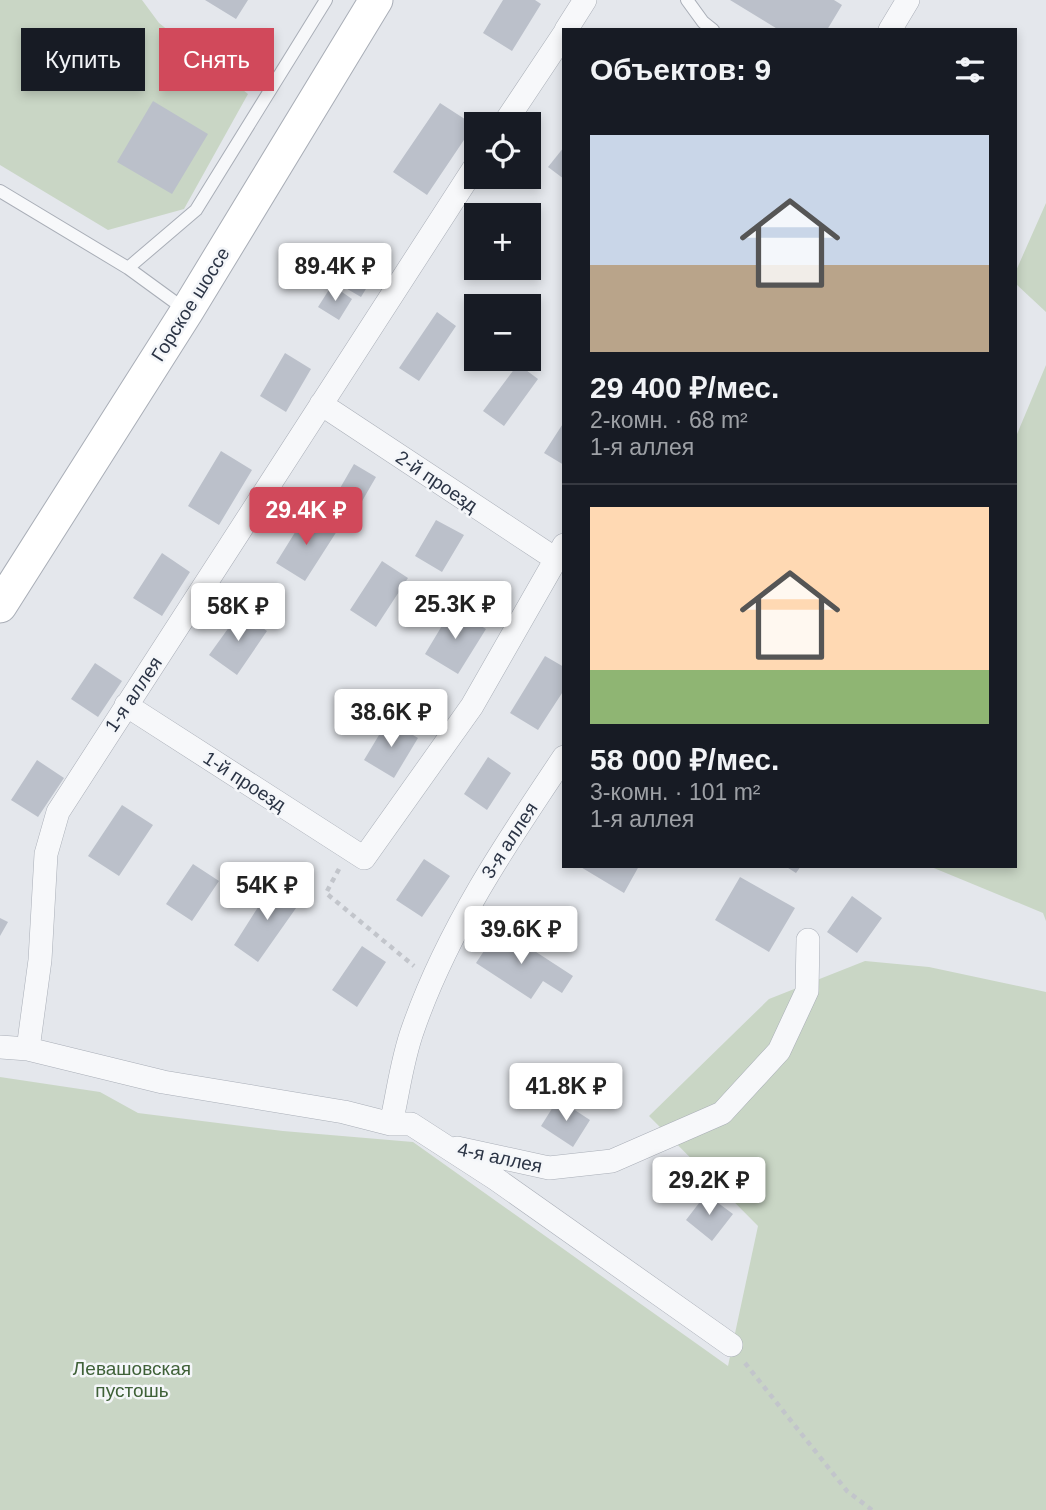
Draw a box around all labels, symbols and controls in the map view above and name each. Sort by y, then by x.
chip: Купить [21,28,145,91]
chip: Снять [159,28,274,91]
icon: filters [951,51,989,89]
text: Объектов: 9 [590,53,771,86]
map controls [464,112,541,371]
button: locate [464,112,541,189]
icon: home [727,180,853,306]
button: + [464,203,541,280]
street label: Горское шоссе [147,244,234,365]
pin: 89.4K ₽ [270,244,400,303]
text: 89.4K ₽ [294,253,376,279]
button: − [464,294,541,371]
text: 29 400 ₽/мес. [590,371,779,404]
text: 2-комн. · 68 m² [590,407,748,433]
text: 1-я аллея [590,434,694,460]
street label: 2-й проезд [392,446,481,516]
pin: 29.4K ₽ [241,488,371,547]
text: 29.4K ₽ [265,497,347,523]
icon: home [727,552,853,678]
pin: 25.3K ₽ [390,582,520,641]
pin: 58K ₽ [189,584,287,643]
text: 25.3K ₽ [414,591,496,617]
text: 58K ₽ [207,593,269,619]
street label: 1-я аллея [101,653,166,736]
pin: 38.6K ₽ [326,690,456,749]
text: 38.6K ₽ [350,699,432,725]
text: 58 000 ₽/мес. [590,743,779,776]
street label: 1-й проезд [200,747,290,816]
text: 3-комн. · 101 m² [590,779,761,805]
street label: 3-я аллея [477,798,542,882]
text: 1-я аллея [590,806,694,832]
pin: 54K ₽ [218,862,316,922]
text: 54K ₽ [236,872,298,898]
pin: 39.6K ₽ [456,906,586,966]
text: 39.6K ₽ [480,916,562,942]
pin: 41.8K ₽ [501,1064,631,1123]
text: 41.8K ₽ [525,1073,607,1099]
street label: 4-я аллея [456,1138,544,1177]
pin: 29.2K ₽ [644,1158,774,1217]
text: 29.2K ₽ [668,1167,750,1193]
park label: Левашовская пустошь [73,1358,191,1401]

